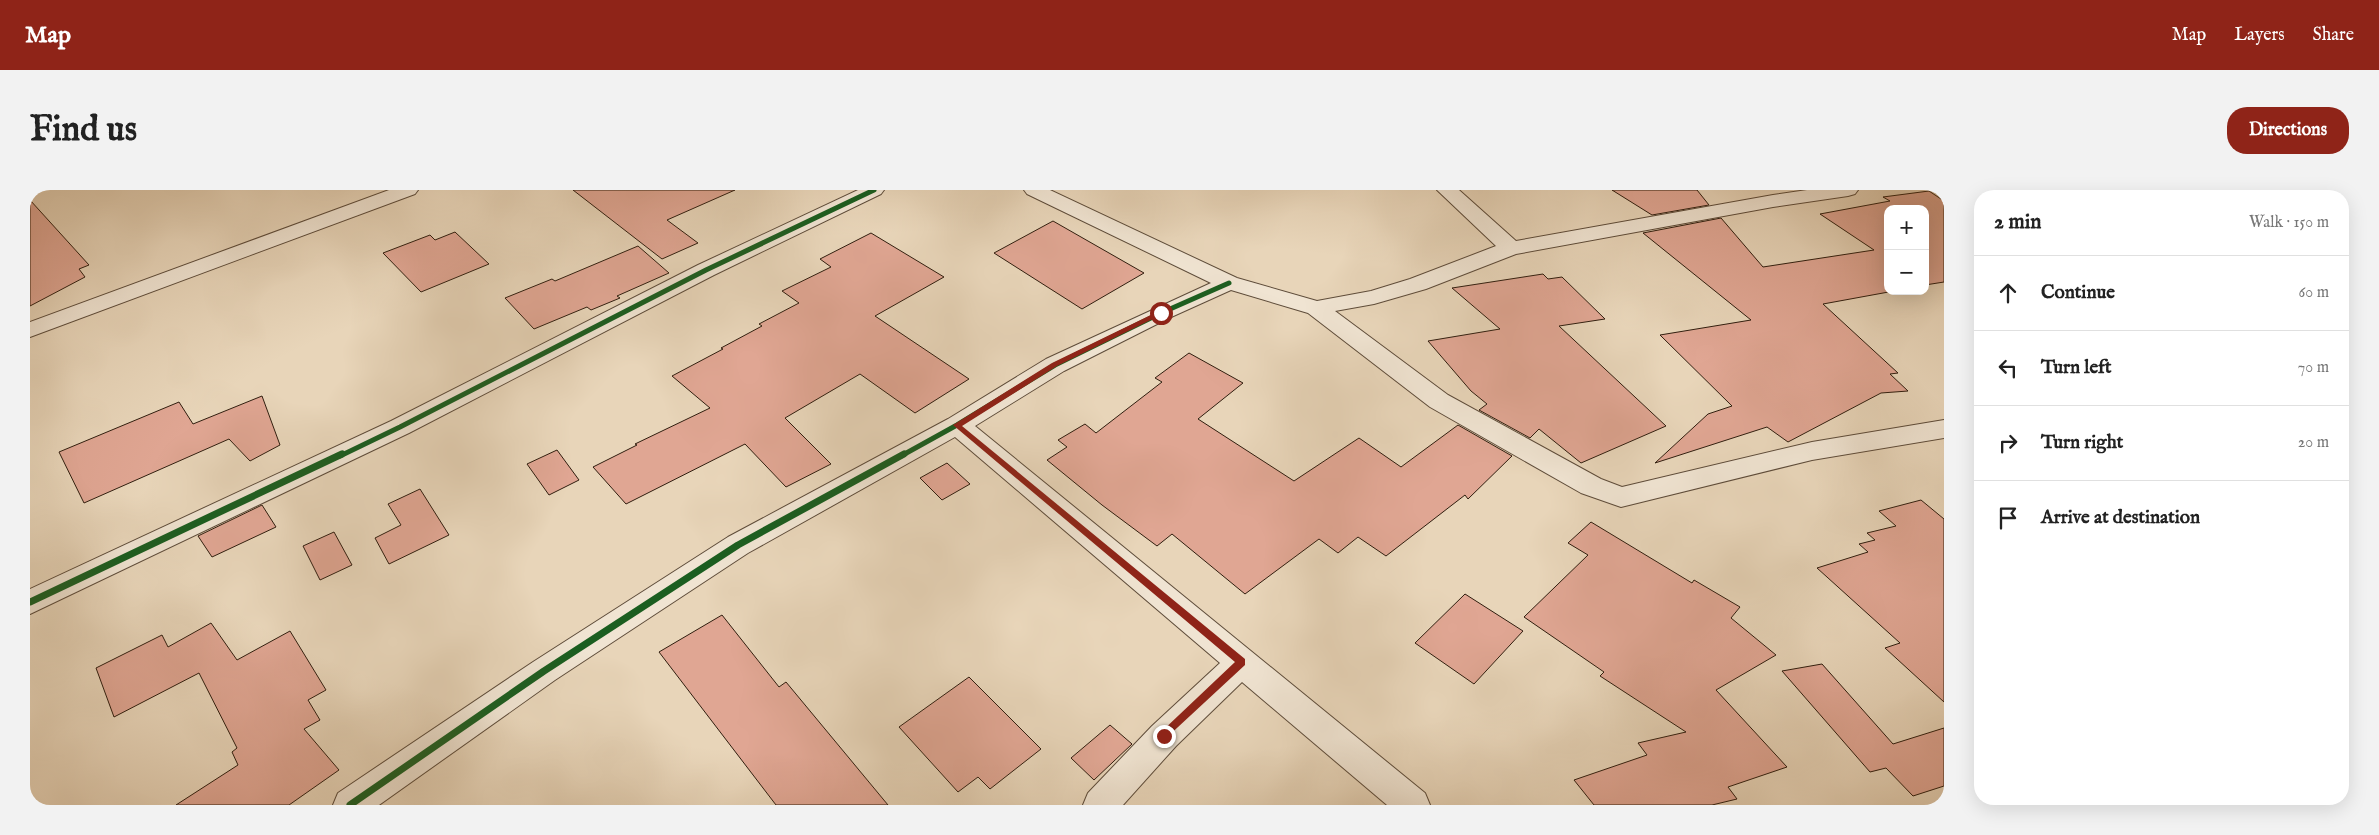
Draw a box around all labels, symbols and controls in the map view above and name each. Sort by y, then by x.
text: Map [25,20,71,51]
text: Map [2172,24,2206,47]
text: Layers [2234,24,2285,47]
text: Share [2313,24,2354,47]
button: Directions [2227,107,2349,154]
text: Find us [30,108,137,153]
map controls [1884,205,1929,295]
button: + [1884,205,1929,250]
text: 2 min [1994,209,2041,236]
text: Walk · 150 m [2249,213,2329,233]
button: − [1884,250,1929,295]
icon: ahead [1994,279,2022,307]
text: Continue [2041,281,2115,305]
text: 60 m [2299,283,2329,303]
route start [1150,302,1173,325]
icon: left [1994,354,2022,382]
text: Turn left [2041,356,2112,380]
text: 70 m [2298,358,2329,378]
icon: right [1994,429,2022,457]
text: Turn right [2041,431,2123,455]
text: 20 m [2298,433,2329,453]
icon: arrive [1994,504,2022,532]
text: Arrive at destination [2041,506,2200,530]
route end [1153,725,1176,748]

